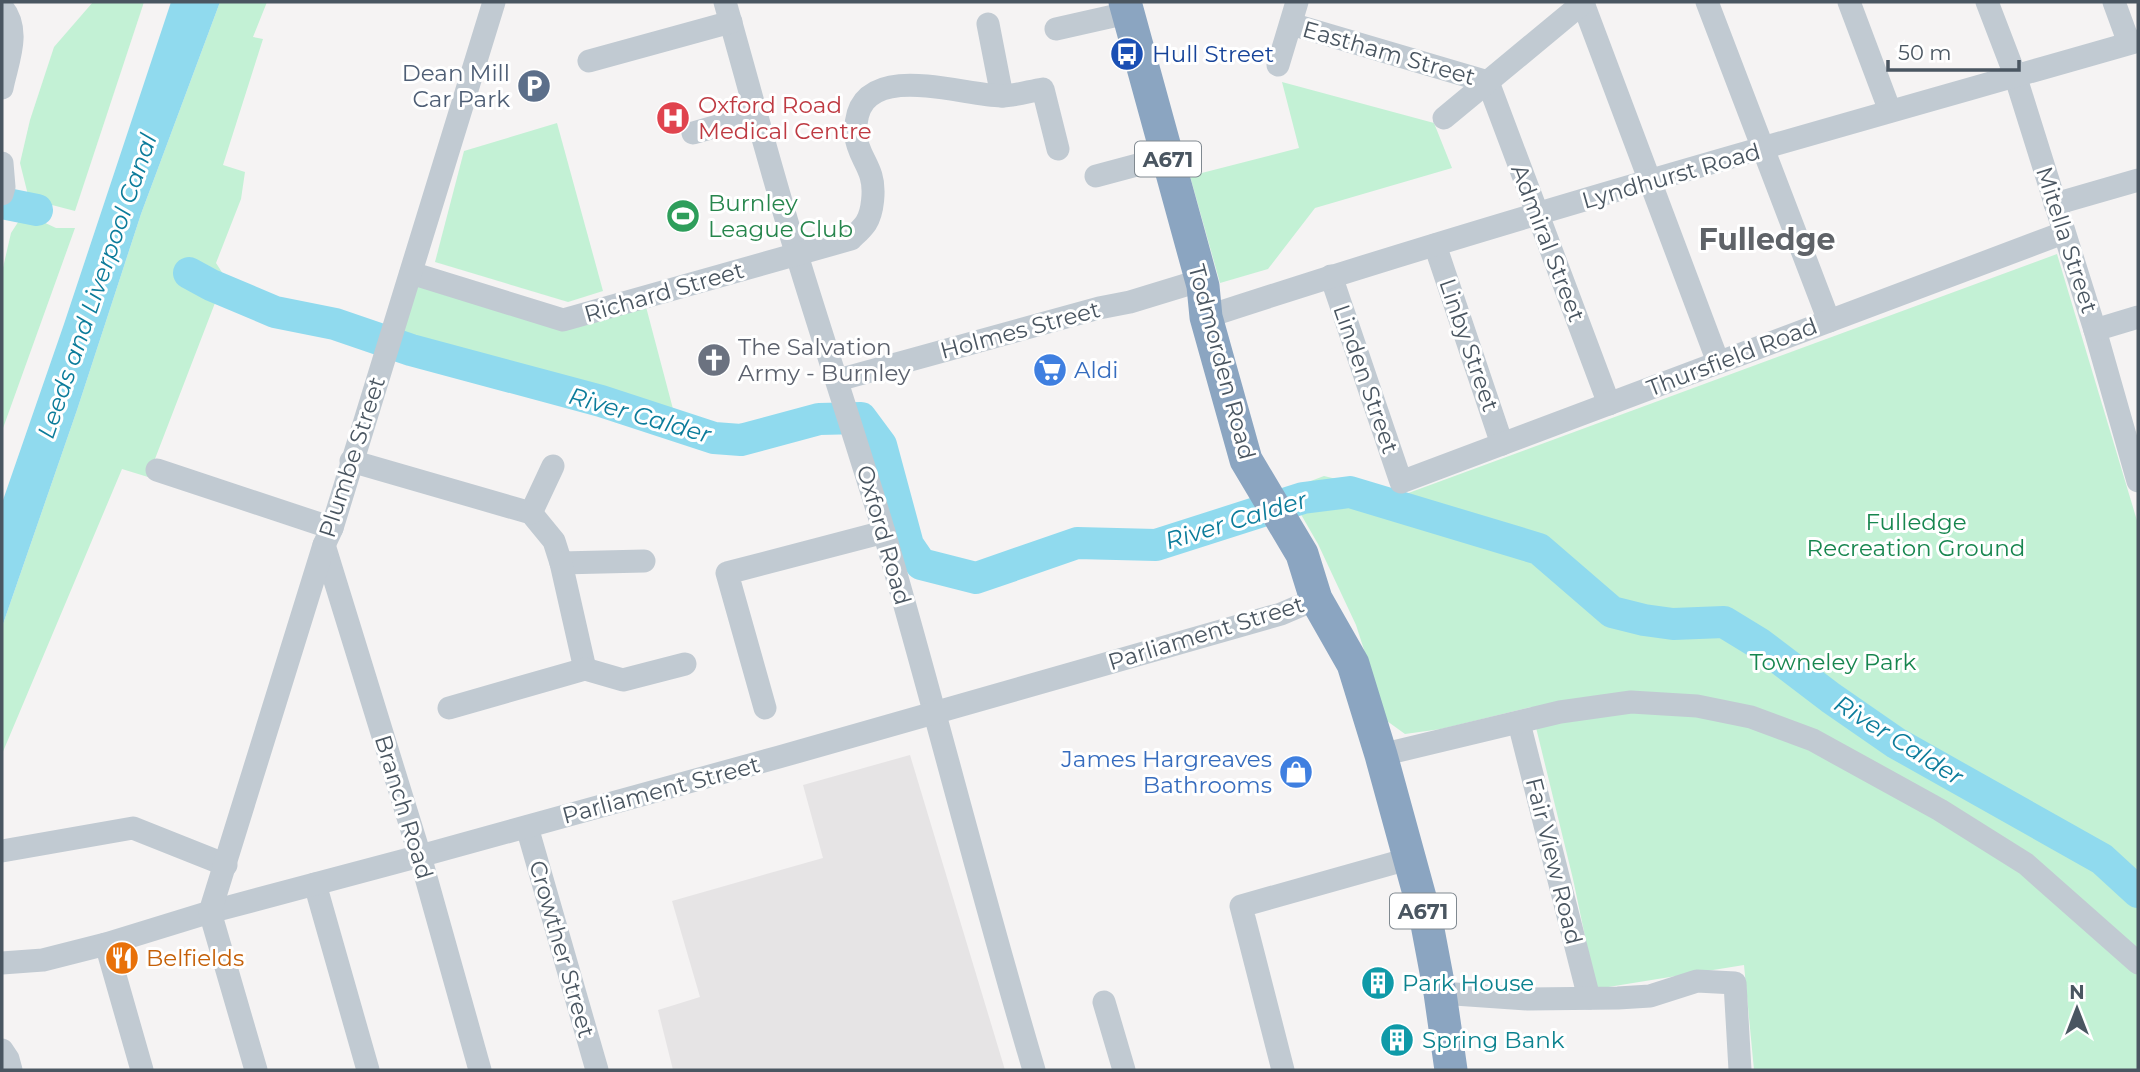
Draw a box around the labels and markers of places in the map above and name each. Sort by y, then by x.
bus stop icon: Hull Street [1108,35,1146,73]
place label: Hull Street [1152,40,1274,68]
place label: Dean Mill Car Park [402,59,510,113]
parking icon: Dean Mill Car Park [515,67,553,105]
place label: Oxford Road Medical Centre [698,91,872,145]
hospital icon: Oxford Road Medical Centre [654,99,692,137]
place label: Burnley League Club [708,189,853,243]
sports icon: Burnley League Club [664,197,702,235]
place label: The Salvation Army - Burnley [738,333,911,387]
church icon: The Salvation Army - Burnley [695,341,733,379]
supermarket icon: Aldi [1031,351,1069,389]
place label: Aldi [1074,356,1118,384]
place label: James Hargreaves Bathrooms [1060,745,1272,799]
shop icon: James Hargreaves Bathrooms [1277,753,1315,791]
restaurant icon: Belfields [103,939,141,977]
place label: Belfields [146,944,244,972]
building icon: Park House [1359,964,1397,1002]
place label: Park House [1402,969,1534,997]
building icon: Spring Bank [1378,1021,1416,1059]
place label: Spring Bank [1422,1026,1565,1054]

